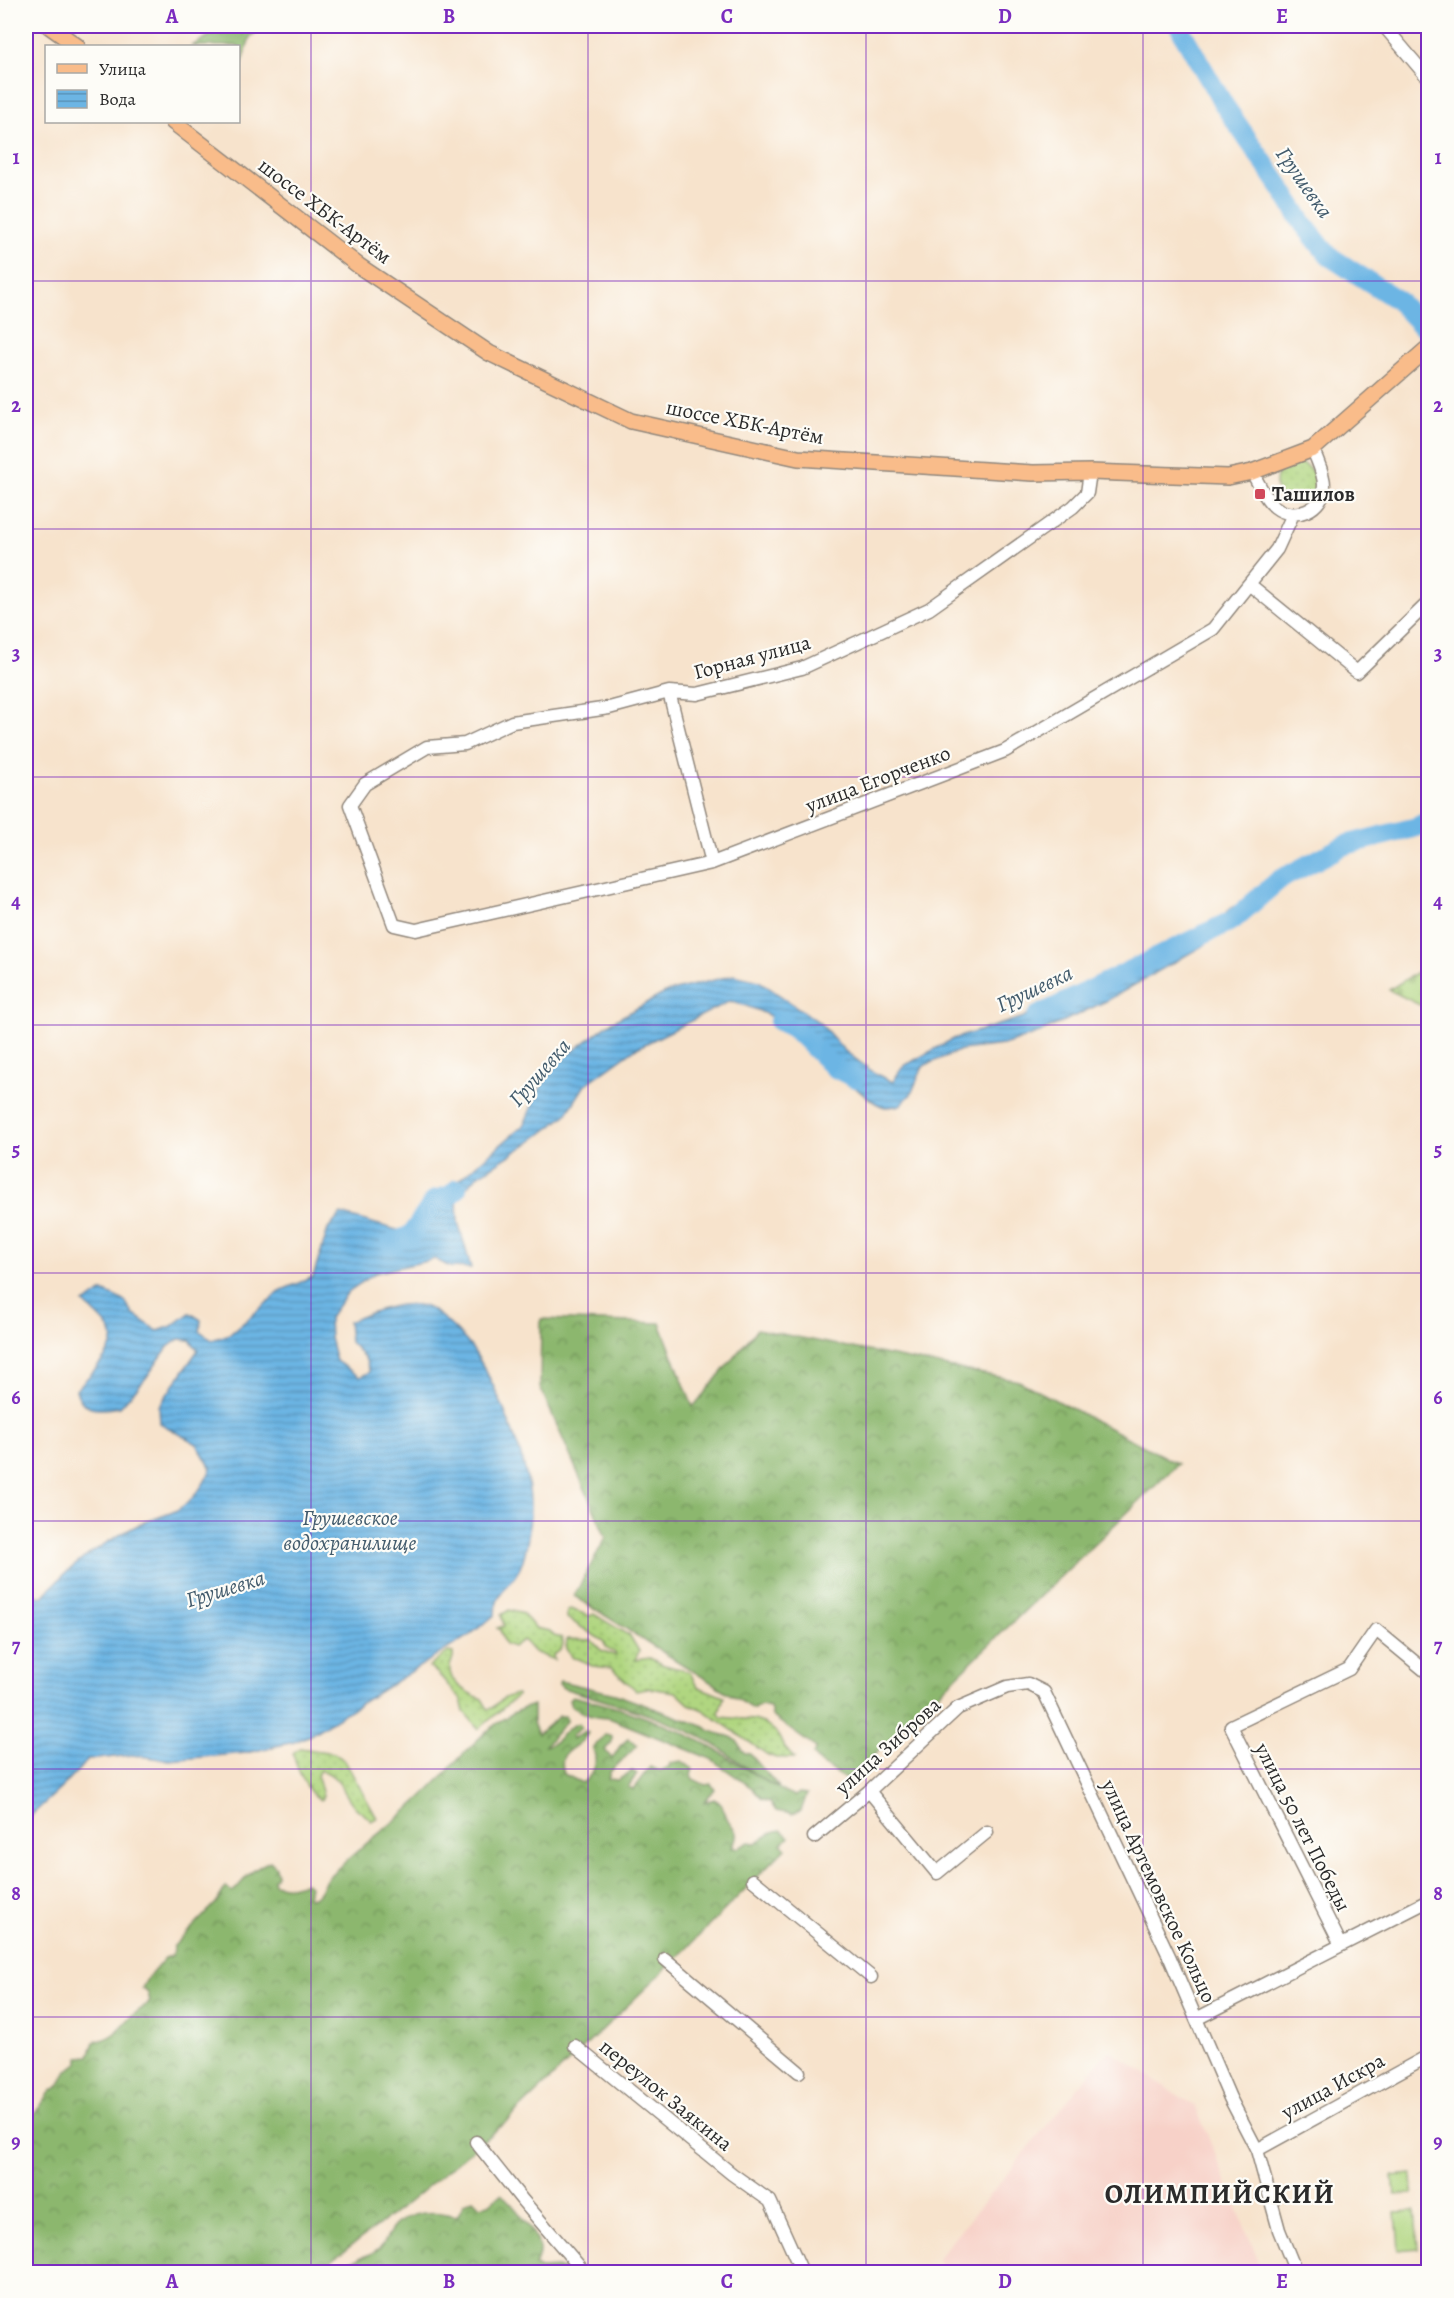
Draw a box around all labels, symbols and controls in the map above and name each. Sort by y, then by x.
text: A [165,3,179,30]
text: B [443,3,455,30]
text: C [721,3,733,30]
text: D [998,3,1012,30]
text: E [1276,3,1288,30]
legend [45,45,240,123]
text: Улица [99,57,147,81]
text: Вода [99,87,137,111]
water label: Грушевка [1269,141,1340,225]
text: 1 [12,144,20,171]
text: 1 [1434,144,1442,171]
street label: шоссе ХБК-Артём [253,152,397,270]
text: 2 [11,392,21,419]
text: 2 [1433,392,1443,419]
street label: шоссе ХБК-Артём [664,393,826,451]
place label: Ташилов [1272,480,1355,508]
marker: Ташилов [1253,487,1267,501]
street label: Горная улица [690,628,814,686]
text: 3 [12,640,20,667]
text: 3 [1434,640,1442,667]
street label: улица Егорченко [801,739,954,820]
text: 4 [11,888,21,915]
text: 4 [1433,888,1443,915]
water label: Грушевка [991,958,1078,1020]
water label: Грушевка [502,1032,578,1113]
text: 5 [12,1136,20,1163]
text: 5 [1434,1136,1442,1163]
text: 6 [11,1384,21,1411]
text: 6 [1433,1384,1443,1411]
water label: Грушевское водохранилище [284,1503,416,1558]
water label: Грушевка [182,1563,269,1615]
text: 7 [12,1632,21,1659]
text: 7 [1434,1632,1443,1659]
street label: улица Зиброва [828,1691,947,1802]
street label: улица 50 лет Победы [1248,1737,1358,1916]
street label: улица Артемовское Кольцо [1094,1774,1223,2007]
text: 8 [11,1880,21,1907]
text: 8 [1433,1880,1443,1907]
street label: переулок Заякина [594,2033,739,2158]
street label: улица Искра [1276,2046,1390,2126]
text: 9 [11,2128,21,2155]
text: 9 [1433,2128,1443,2155]
district label: ОЛИМПИЙСКИЙ [1105,2176,1335,2212]
text: A [165,2268,179,2295]
text: B [443,2268,455,2295]
text: C [721,2268,733,2295]
text: D [998,2268,1012,2295]
text: E [1276,2268,1288,2295]

